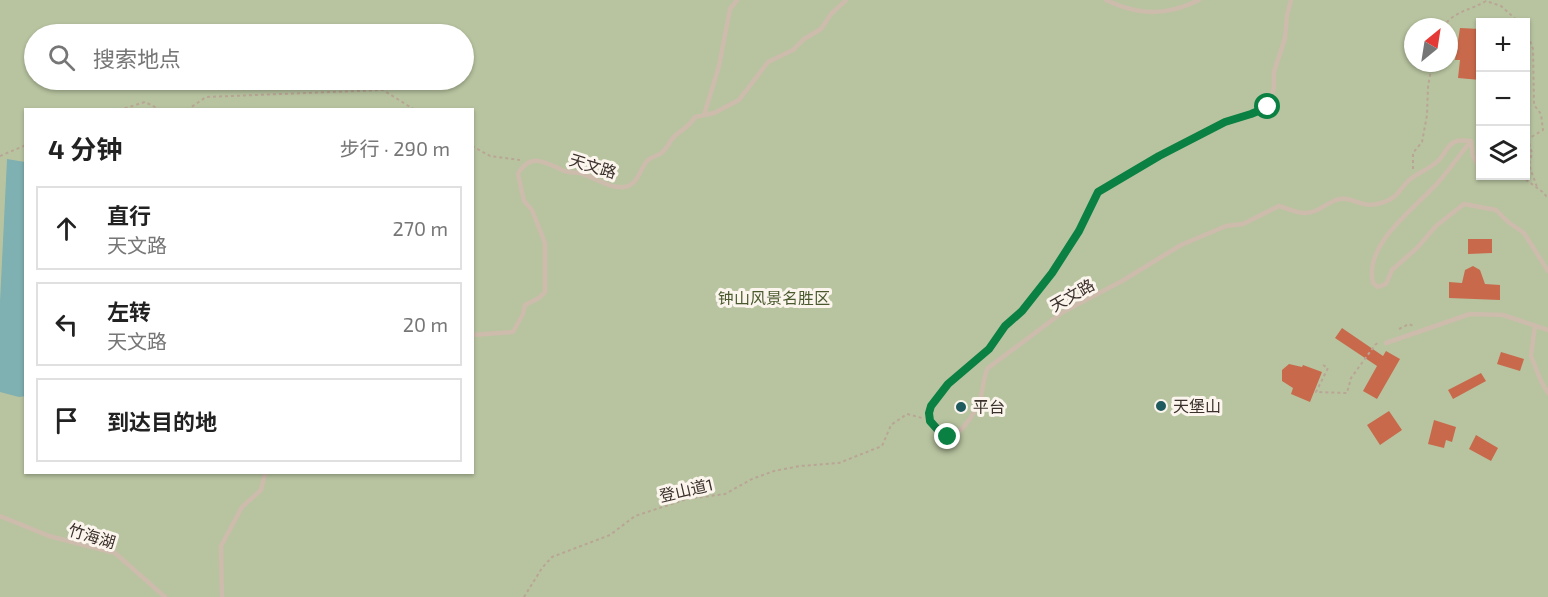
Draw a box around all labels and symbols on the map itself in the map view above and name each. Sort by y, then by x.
north arrow [1404,18,1458,72]
route start [1254,93,1280,119]
street label: 天文路 [567,149,619,182]
street label: 天文路 [1046,274,1097,315]
park label: 钟山风景名胜区 [718,288,830,307]
place label: 天堡山 [1173,396,1221,415]
place label: 平台 [973,397,1005,416]
marker: 天堡山 [1154,399,1168,413]
marker: 平台 [954,400,968,414]
route end [934,423,960,449]
street label: 登山道1 [657,474,715,505]
street label: 竹海湖 [66,519,118,552]

